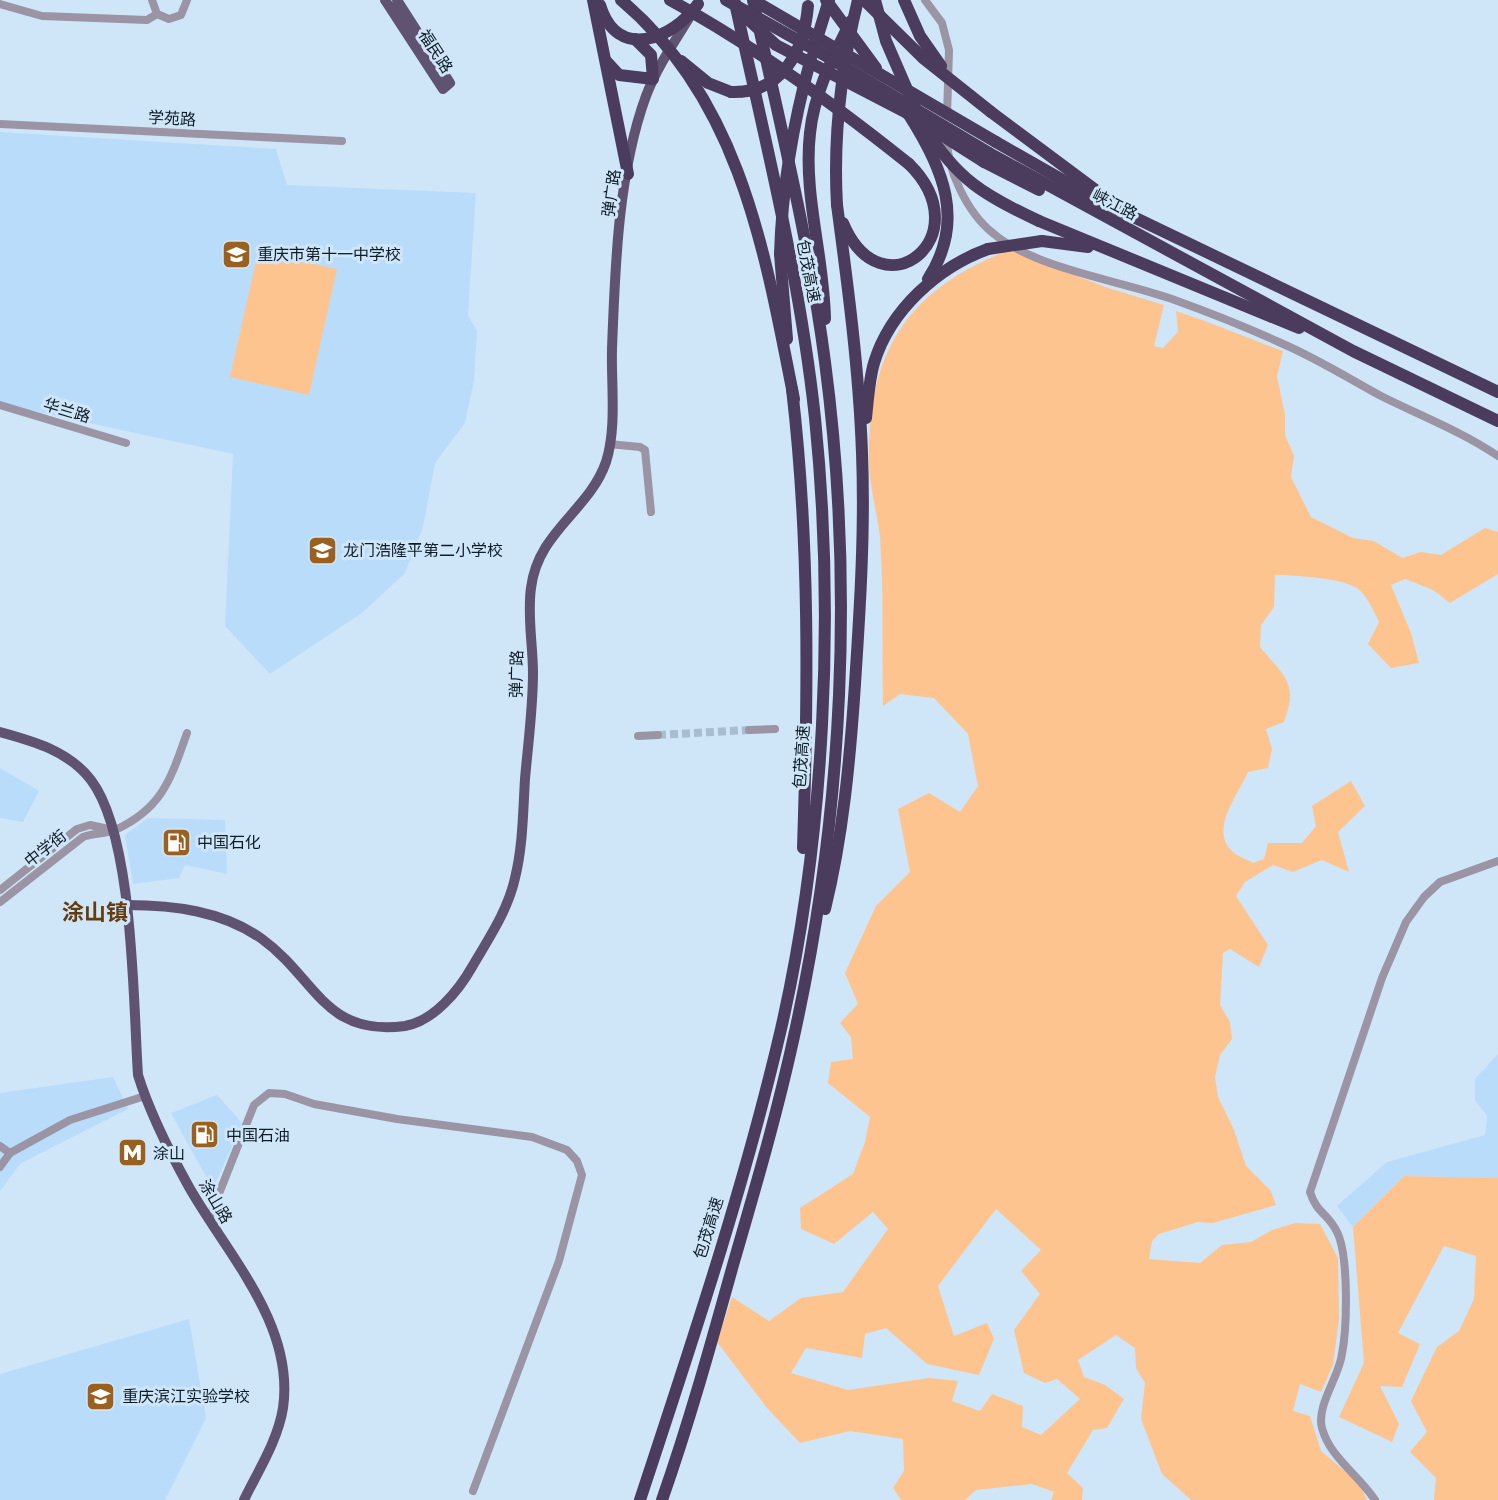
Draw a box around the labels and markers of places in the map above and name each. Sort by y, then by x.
school or university icon: 重庆市第十一中学校 [220,238,252,270]
place label: 重庆市第十一中学校 [257,243,401,264]
school or university icon: 龙门浩隆平第二小学校 [306,534,338,566]
place label: 龙门浩隆平第二小学校 [343,539,503,560]
fuel station icon: 中国石化 [160,826,192,858]
place label: 中国石化 [197,831,261,852]
fuel station icon: 中国石油 [189,1119,221,1151]
place label: 中国石油 [226,1124,290,1145]
metro station icon: 涂山 [116,1137,148,1169]
place label: 涂山 [153,1142,185,1163]
school or university icon: 重庆滨江实验学校 [85,1380,117,1412]
place label: 重庆滨江实验学校 [122,1385,250,1406]

